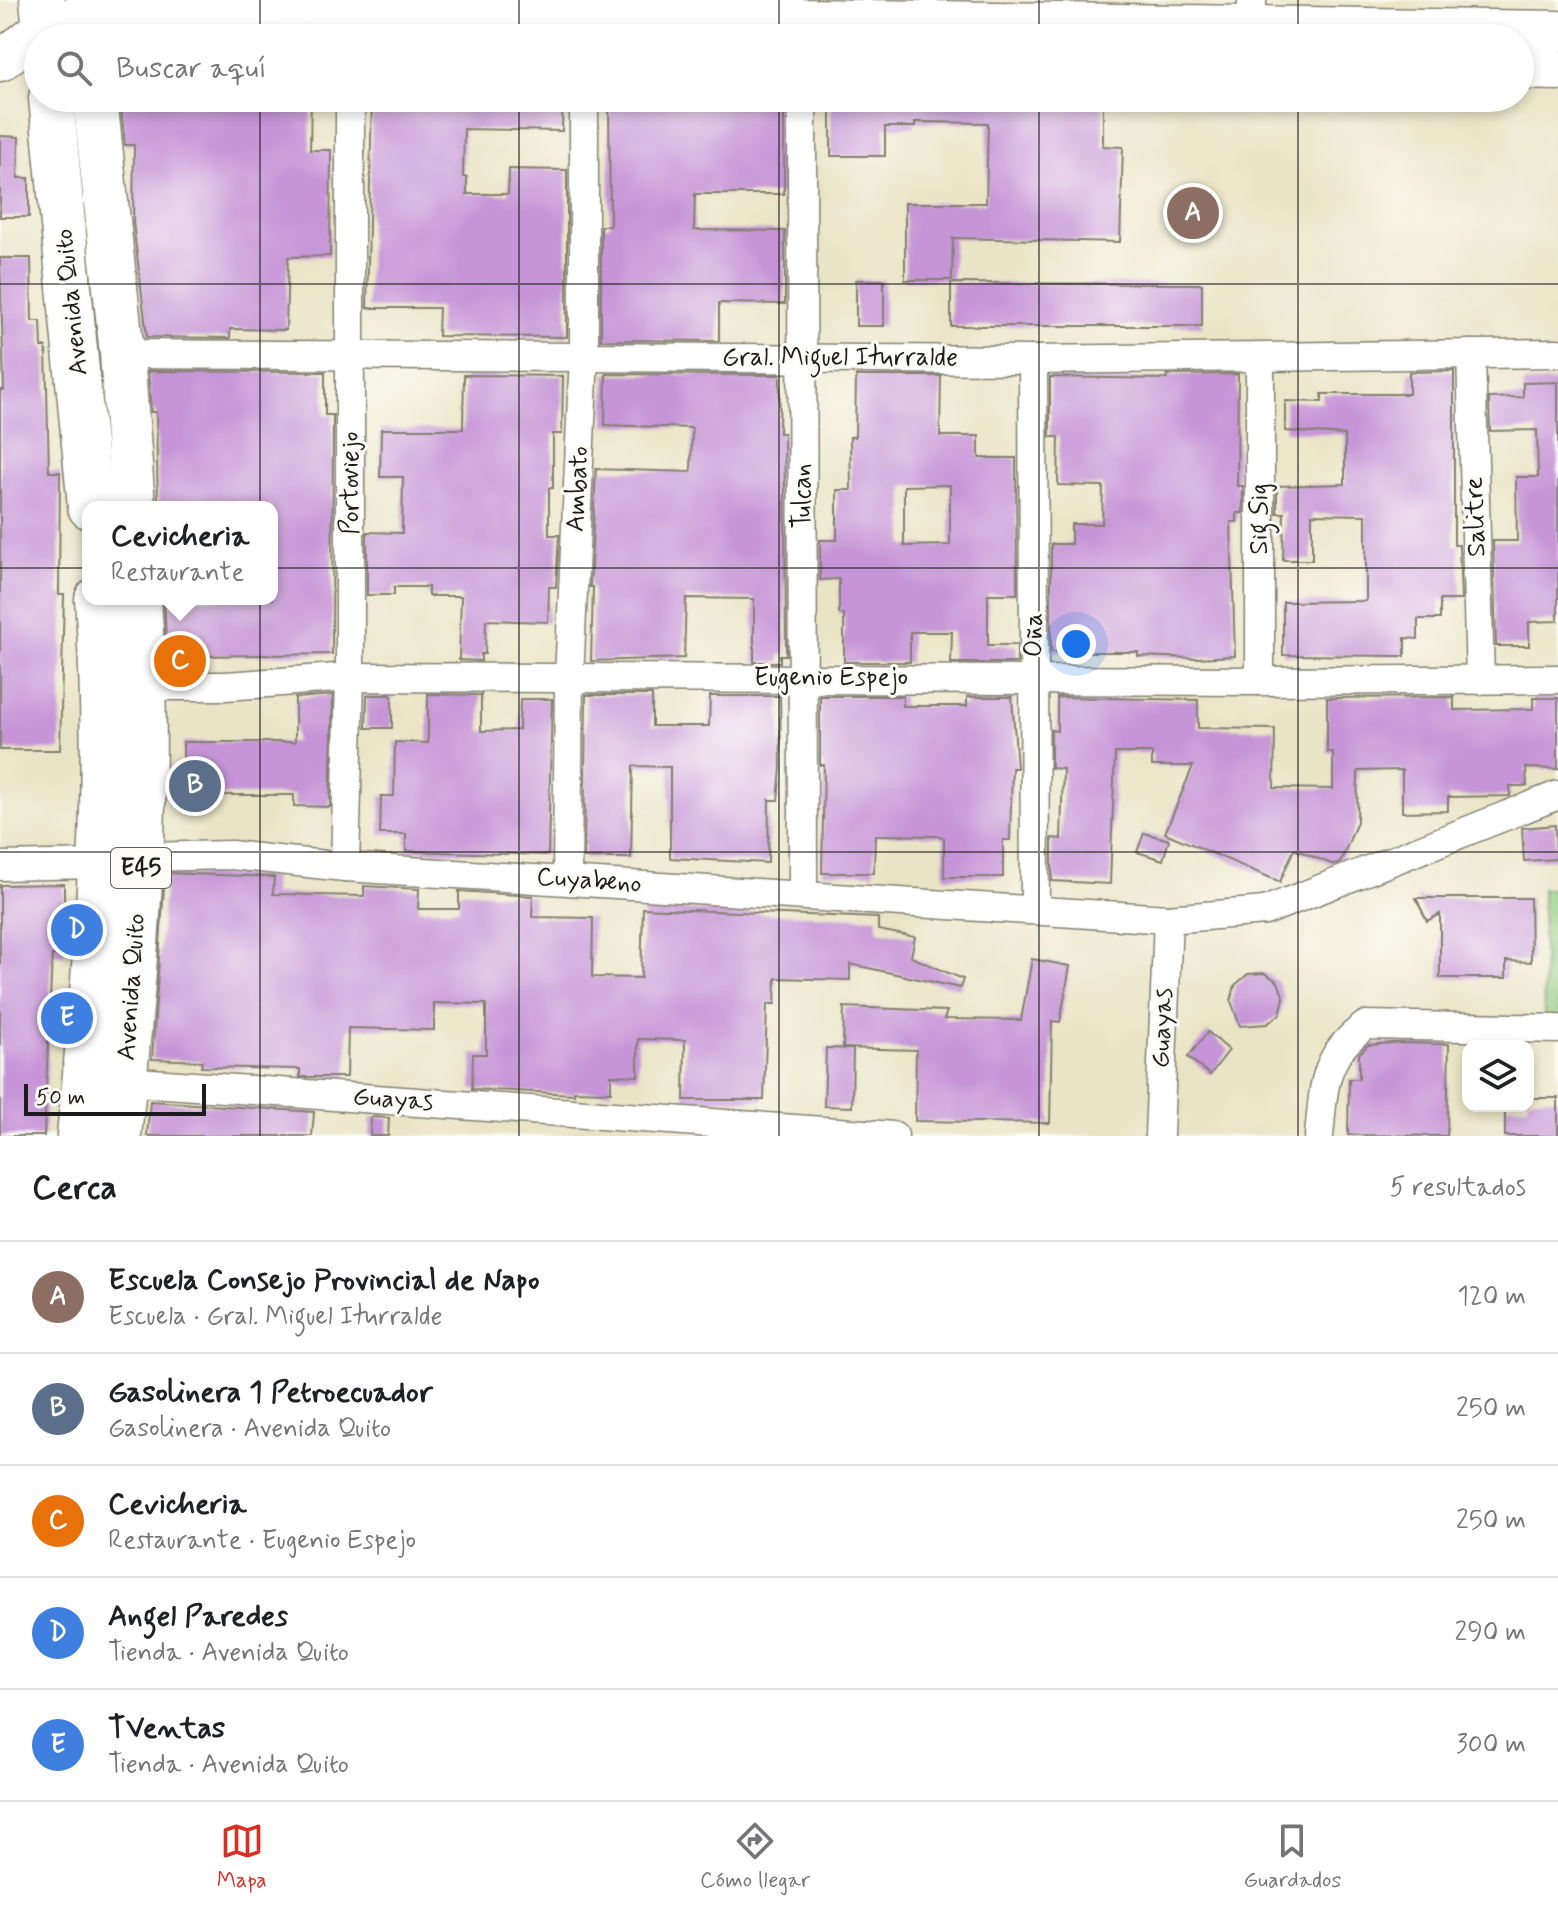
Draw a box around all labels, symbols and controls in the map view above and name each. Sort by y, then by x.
search box [24,24,1534,112]
icon: search [52,46,96,90]
text: Buscar aquí [116,49,267,88]
pin: A [1167,183,1219,243]
street label: Avenida Quito [47,227,97,377]
street label: Gral. Miguel Iturralde [722,341,958,378]
street label: Portoviejo [334,431,368,535]
street label: Ambato [559,445,597,533]
street label: Tulcan [786,463,820,529]
street label: Salitre [1458,476,1494,558]
street label: Sig Sig [1243,483,1280,555]
popup [82,501,278,605]
text: Cevicheria [111,517,249,556]
text: Restaurante [111,556,244,590]
street label: Oña [1018,613,1052,657]
your location [1056,624,1096,664]
pin: C [154,631,206,691]
street label: Eugenio Espejo [754,661,908,695]
pin: B [169,756,221,816]
road number: E45 [111,848,171,888]
street label: Cuyabeno [535,860,643,902]
pin: D [51,900,103,960]
street label: Avenida Quito [110,912,154,1062]
street label: Guayas [1145,987,1181,1069]
pin: E [41,988,93,1048]
map controls [1462,1040,1534,1112]
button: layers [1462,1040,1534,1112]
scale bar [24,1080,206,1116]
street label: Guayas [352,1080,434,1120]
text: 50 m [36,1084,85,1112]
text: Cerca [32,1166,117,1211]
text: 5 resultados [1390,1171,1526,1205]
text: Escuela Consejo Provincial de Napo [108,1261,540,1300]
text: A [49,1280,67,1314]
text: 120 m [1457,1280,1526,1314]
text: Escuela · Gral. Miguel Iturralde [108,1300,442,1334]
text: Gasolinera 1 Petroecuador [108,1373,433,1412]
text: B [50,1392,66,1426]
text: 250 m [1456,1392,1526,1426]
text: Gasolinera · Avenida Quito [108,1412,391,1446]
text: Cevicheria [108,1485,247,1524]
text: C [49,1504,67,1538]
text: 250 m [1456,1504,1526,1538]
text: Restaurante · Eugenio Espejo [108,1524,416,1558]
text: Angel Paredes [108,1597,288,1636]
text: D [49,1616,67,1650]
text: 290 m [1454,1616,1526,1650]
text: Tienda · Avenida Quito [108,1636,349,1670]
text: TVentas [108,1709,225,1748]
text: E [50,1728,66,1762]
text: 300 m [1456,1728,1526,1762]
text: Tienda · Avenida Quito [108,1748,349,1782]
tab: Mapa [217,1819,267,1895]
tab: Cómo llegar [700,1819,810,1895]
tab: Guardados [1244,1819,1341,1895]

